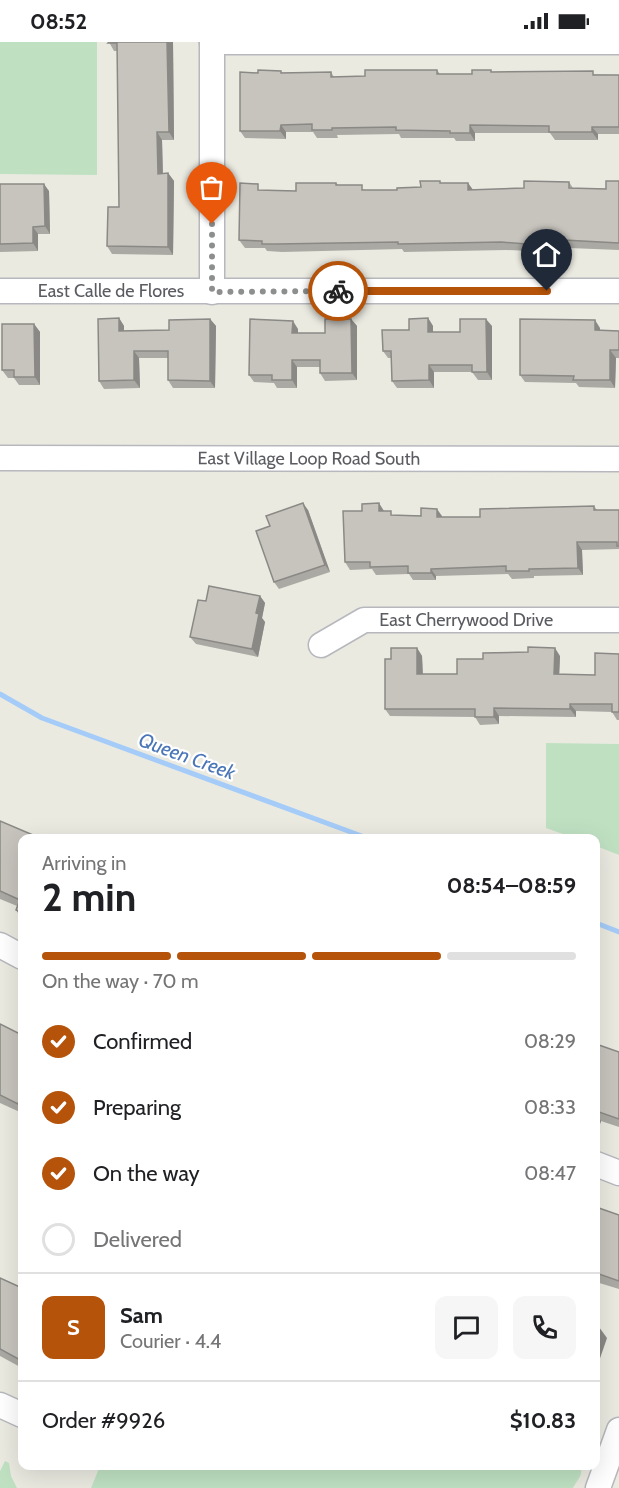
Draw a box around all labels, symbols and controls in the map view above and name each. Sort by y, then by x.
text: 08:52 [30,8,87,35]
pin [186,162,237,224]
icon: bag [195,171,228,204]
pin [521,229,572,291]
icon: home [530,238,563,271]
courier [308,261,368,321]
icon: bike [322,275,355,308]
street label: East Calle de Flores [38,280,184,302]
street label: East Village Loop Road South [198,447,420,470]
street label: East Cherrywood Drive [379,609,553,631]
water label: Queen Creek [136,727,240,785]
text: Arriving in [42,851,126,875]
text: 08:54–08:59 [447,872,576,899]
text: 2 min [42,873,136,921]
text: On the way · 70 m [42,969,199,993]
icon: check [42,1025,75,1058]
text: Confirmed [93,1028,192,1055]
text: 08:29 [524,1029,576,1053]
icon: check [42,1091,75,1124]
text: Preparing [93,1094,181,1121]
text: 08:33 [524,1095,576,1119]
icon: check [42,1157,75,1190]
text: On the way [93,1160,200,1187]
text: 08:47 [524,1161,576,1185]
text: Delivered [93,1226,182,1253]
button: chat [435,1296,498,1359]
button: phone [513,1296,576,1359]
text: Sam [120,1302,163,1329]
text: S [67,1314,80,1341]
text: Courier · 4.4 [120,1329,221,1353]
text: Order #9926 [42,1407,165,1434]
text: $10.83 [510,1407,576,1434]

